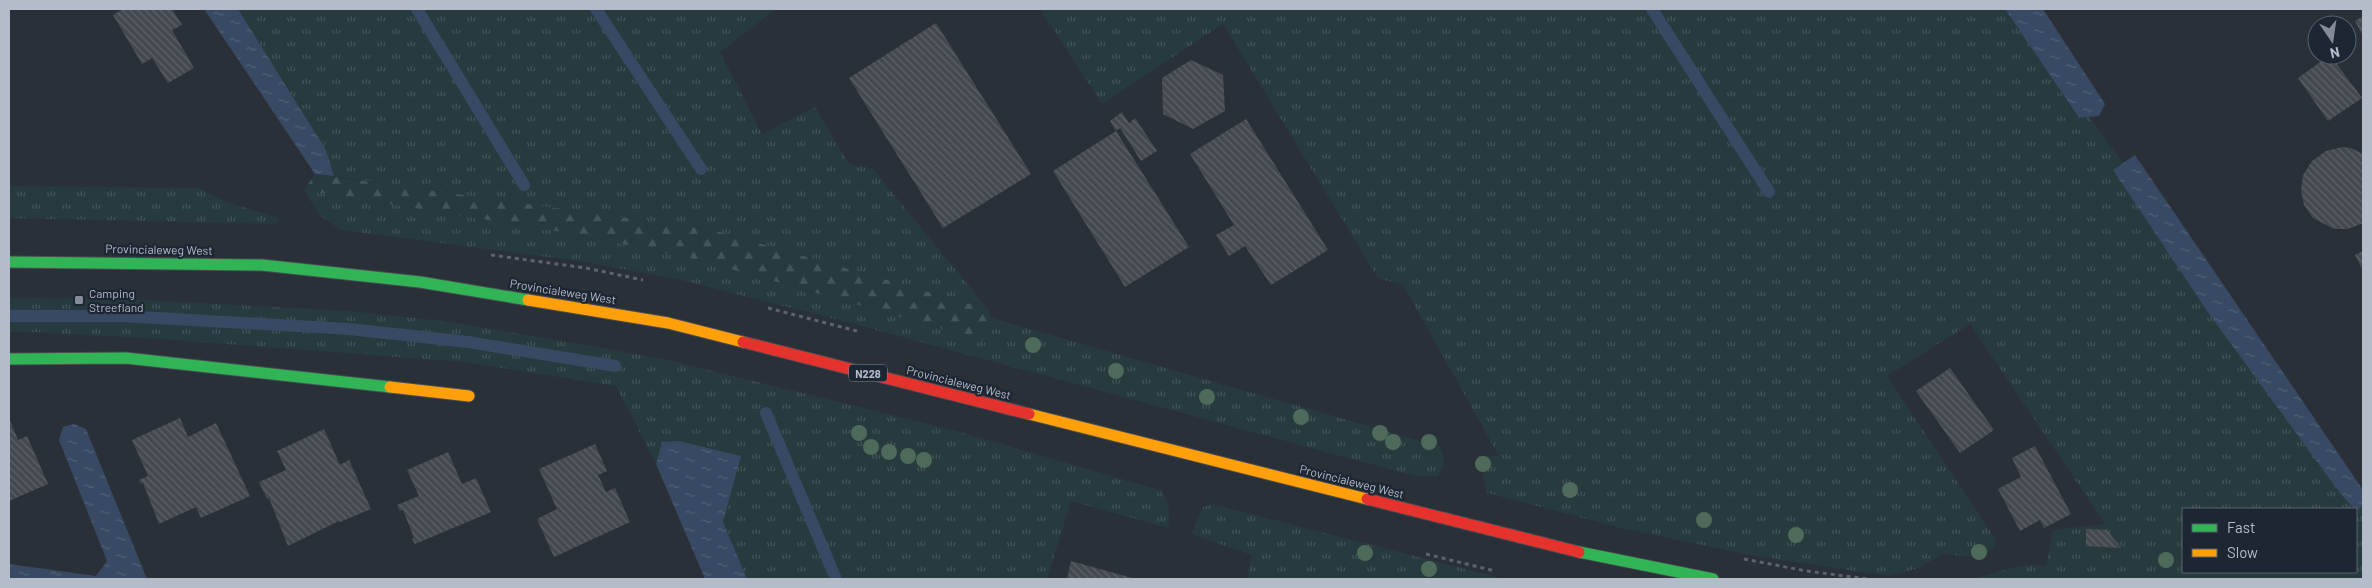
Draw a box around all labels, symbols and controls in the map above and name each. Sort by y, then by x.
north arrow [2307,15,2357,65]
text: N [2329,44,2341,62]
street label: Provincialeweg West [105,241,213,257]
street label: Provincialeweg West [509,276,617,306]
place label: Camping Streefland [89,286,144,314]
marker: Camping Streefland [73,294,85,306]
street label: Provincialeweg West [905,362,1013,402]
road number: N228 [849,364,887,382]
street label: Provincialeweg West [1298,461,1406,501]
legend [2182,508,2357,573]
text: Fast [2227,518,2255,536]
text: Slow [2227,543,2258,561]

